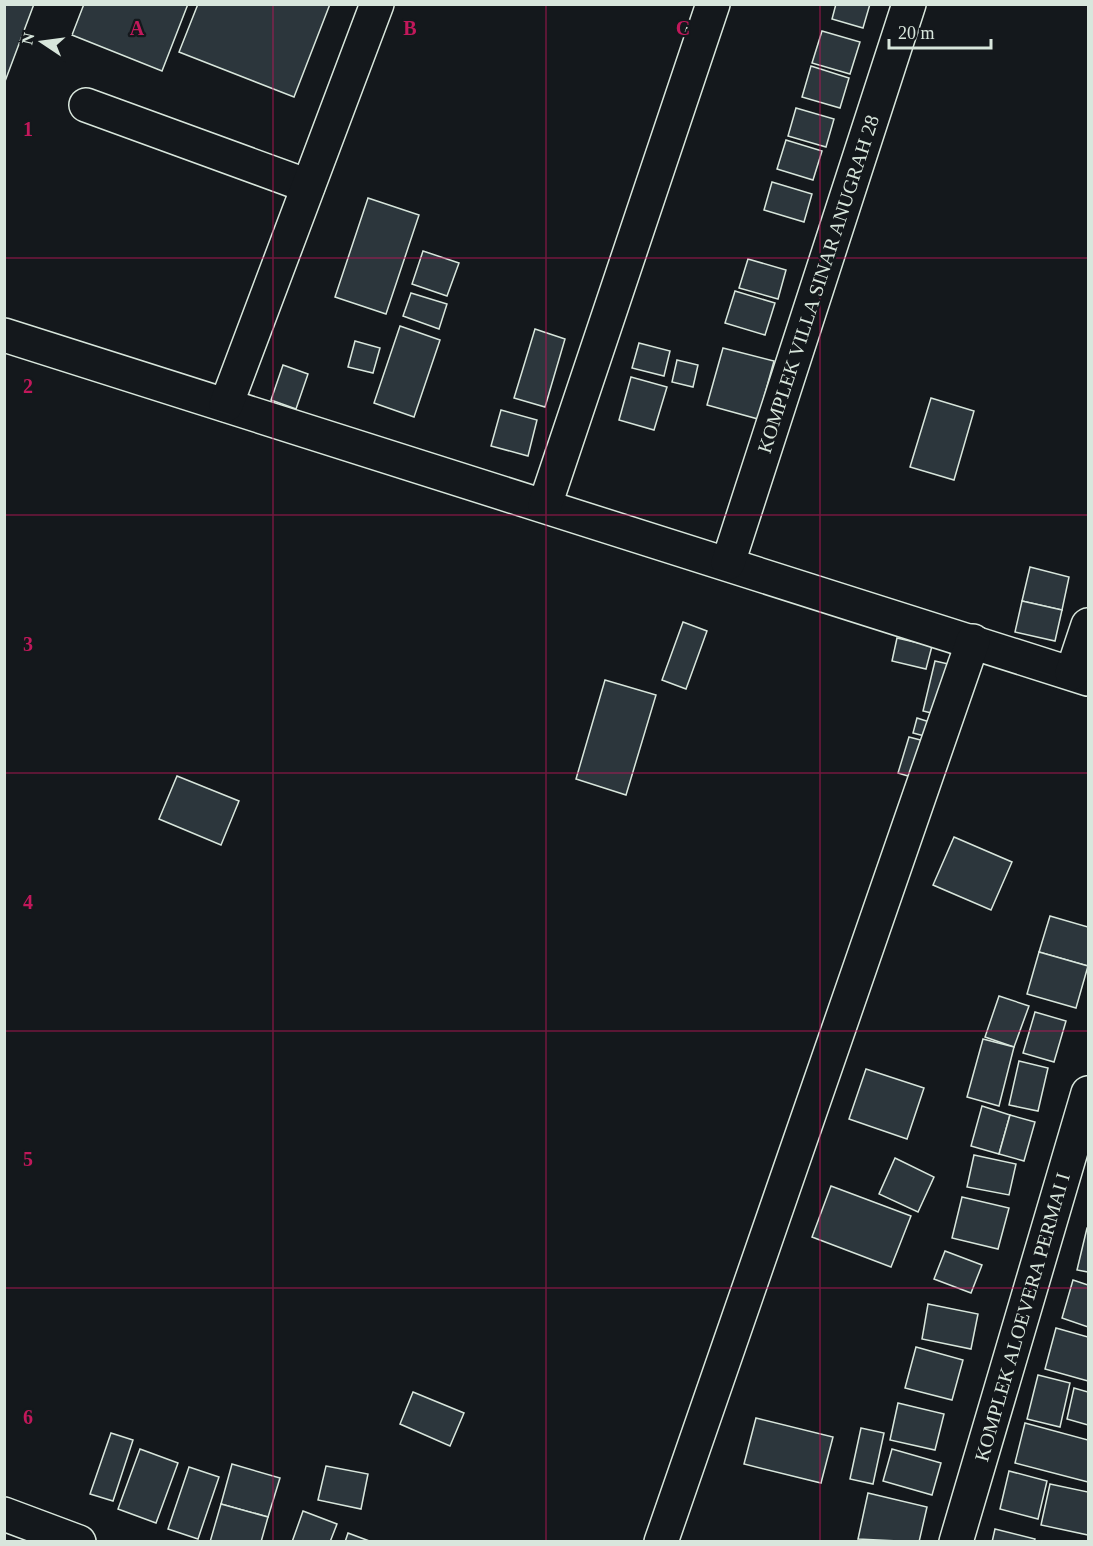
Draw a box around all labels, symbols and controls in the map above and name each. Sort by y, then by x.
north arrow [12,12,72,72]
scale bar [889,12,991,50]
text: A [130,17,145,39]
text: B [403,17,417,39]
text: C [676,17,690,39]
text: 20 m [898,23,935,43]
text: N [18,31,38,46]
street label: KOMPLEK VILLA SINAR ANUGRAH 28 [753,112,883,456]
text: 1 [23,118,33,140]
text: 2 [23,375,33,397]
text: 3 [23,633,33,655]
text: 4 [23,891,33,913]
text: 5 [23,1148,33,1170]
street label: KOMPLEK ALOEVERA PERMAI I [970,1170,1074,1464]
text: 6 [23,1406,33,1428]

